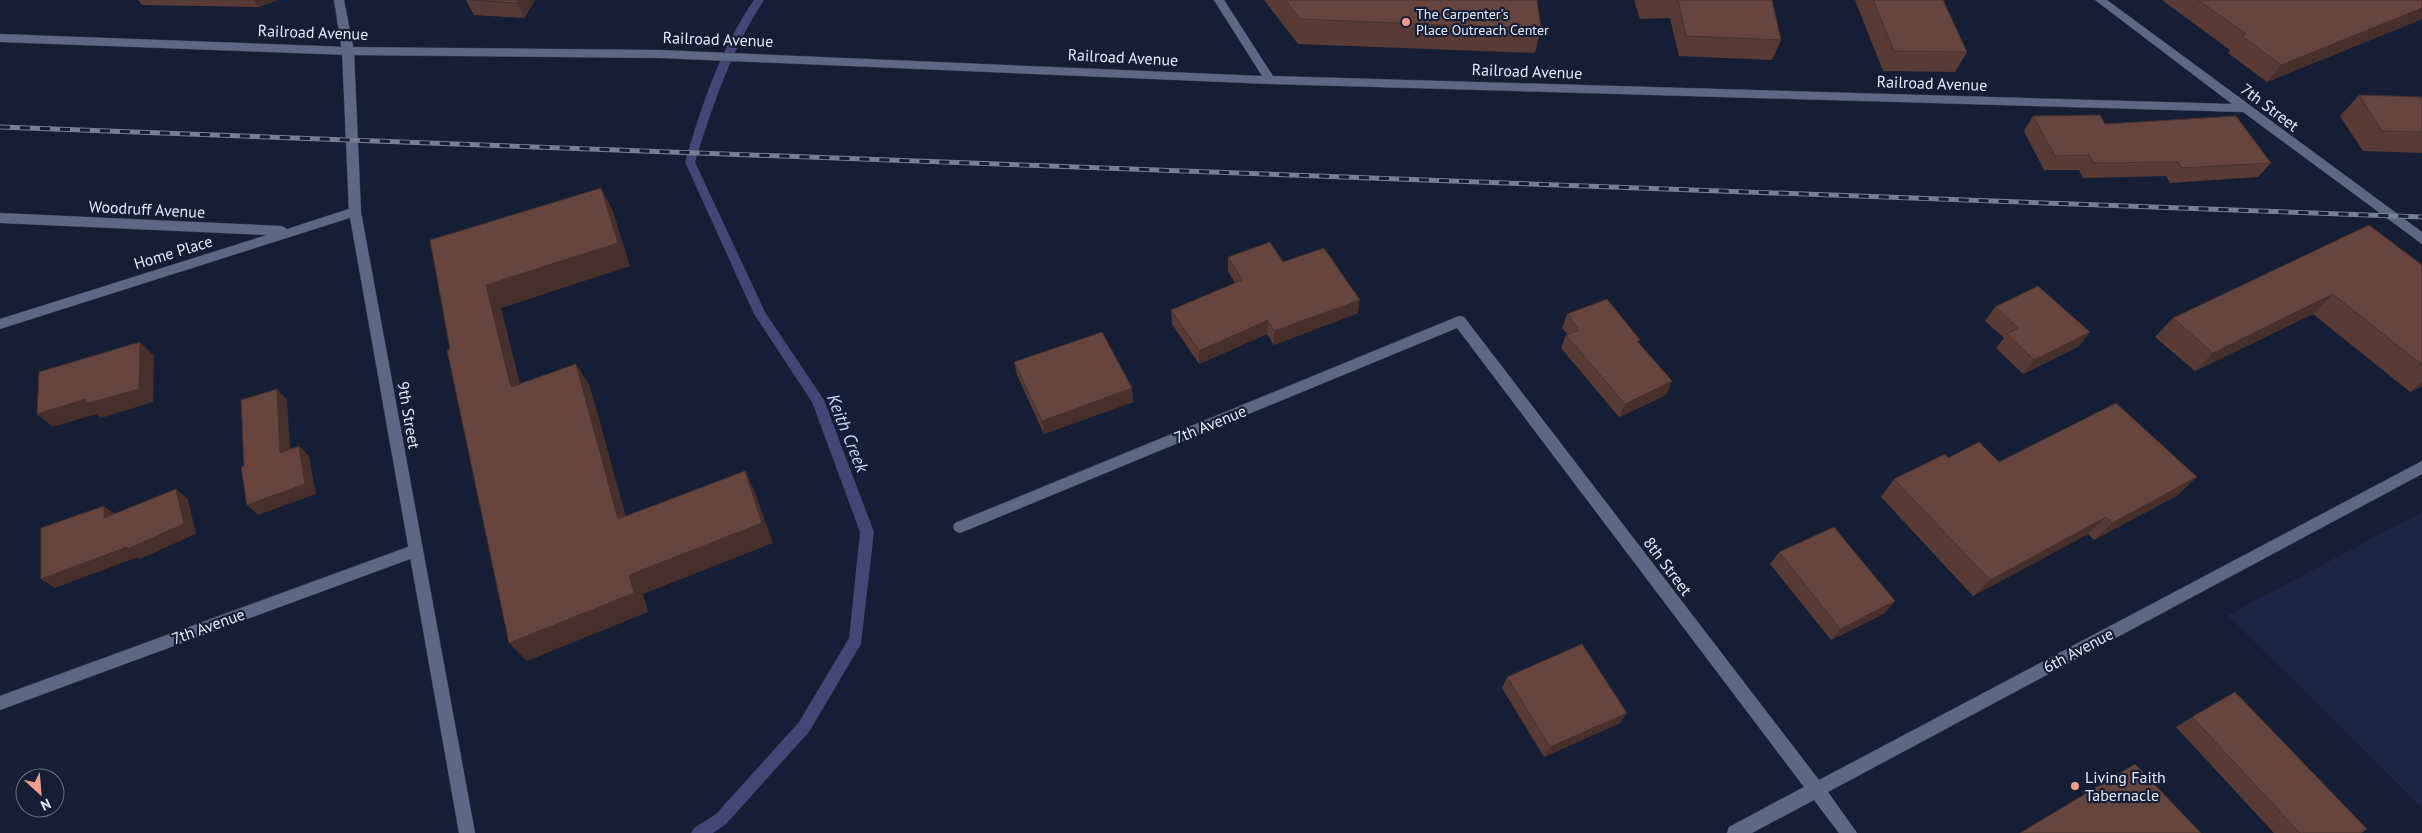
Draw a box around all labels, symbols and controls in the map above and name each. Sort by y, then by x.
place label: The Carpenter's Place Outreach Center [1416,5,1549,39]
marker: The Carpenter's Place Outreach Center [1400,16,1412,28]
street label: Railroad Avenue [257,20,369,44]
street label: Railroad Avenue [662,27,774,51]
street label: Railroad Avenue [1067,44,1179,70]
street label: Railroad Avenue [1471,59,1583,83]
street label: Railroad Avenue [1876,71,1988,95]
street label: 7th Street [2237,79,2303,136]
street label: Woodruff Avenue [88,196,206,222]
street label: Home Place [131,231,215,273]
street label: 9th Street [393,380,425,451]
water label: Keith Creek [822,390,875,477]
street label: 7th Avenue [1171,400,1249,448]
street label: 8th Street [1640,533,1697,600]
street label: 7th Avenue [169,604,247,648]
street label: 6th Avenue [2039,623,2117,677]
place label: Living Faith Tabernacle [2085,767,2166,805]
north arrow [15,768,65,818]
marker: Living Faith Tabernacle [2069,780,2081,792]
text: N [38,795,54,815]

